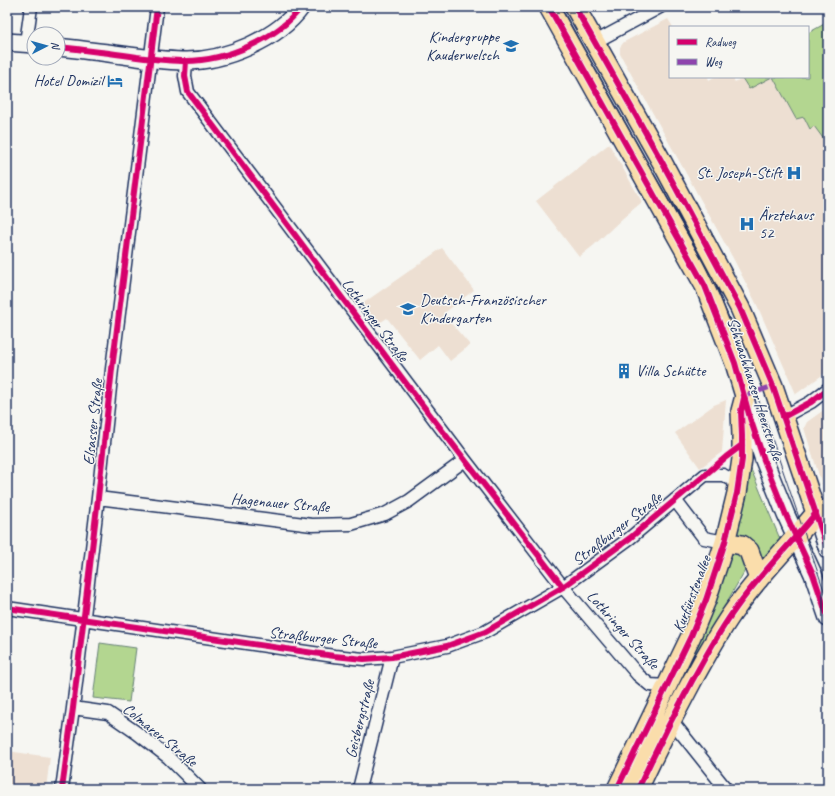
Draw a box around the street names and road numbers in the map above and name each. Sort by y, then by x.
street label: Lothringer Straße [337,274,414,367]
street label: Schwachhauser Heerstraße [723,315,788,465]
street label: Elsasser Straße [79,376,108,466]
street label: Straßburger Straße [568,487,667,570]
street label: Hagenauer Straße [230,489,332,517]
street label: Kurfürstenallee [668,551,716,635]
street label: Lothringer Straße [582,586,665,675]
street label: Straßburger Straße [268,622,380,654]
street label: Geisbergstraße [341,676,380,760]
street label: Colmarer Straße [119,699,203,772]

